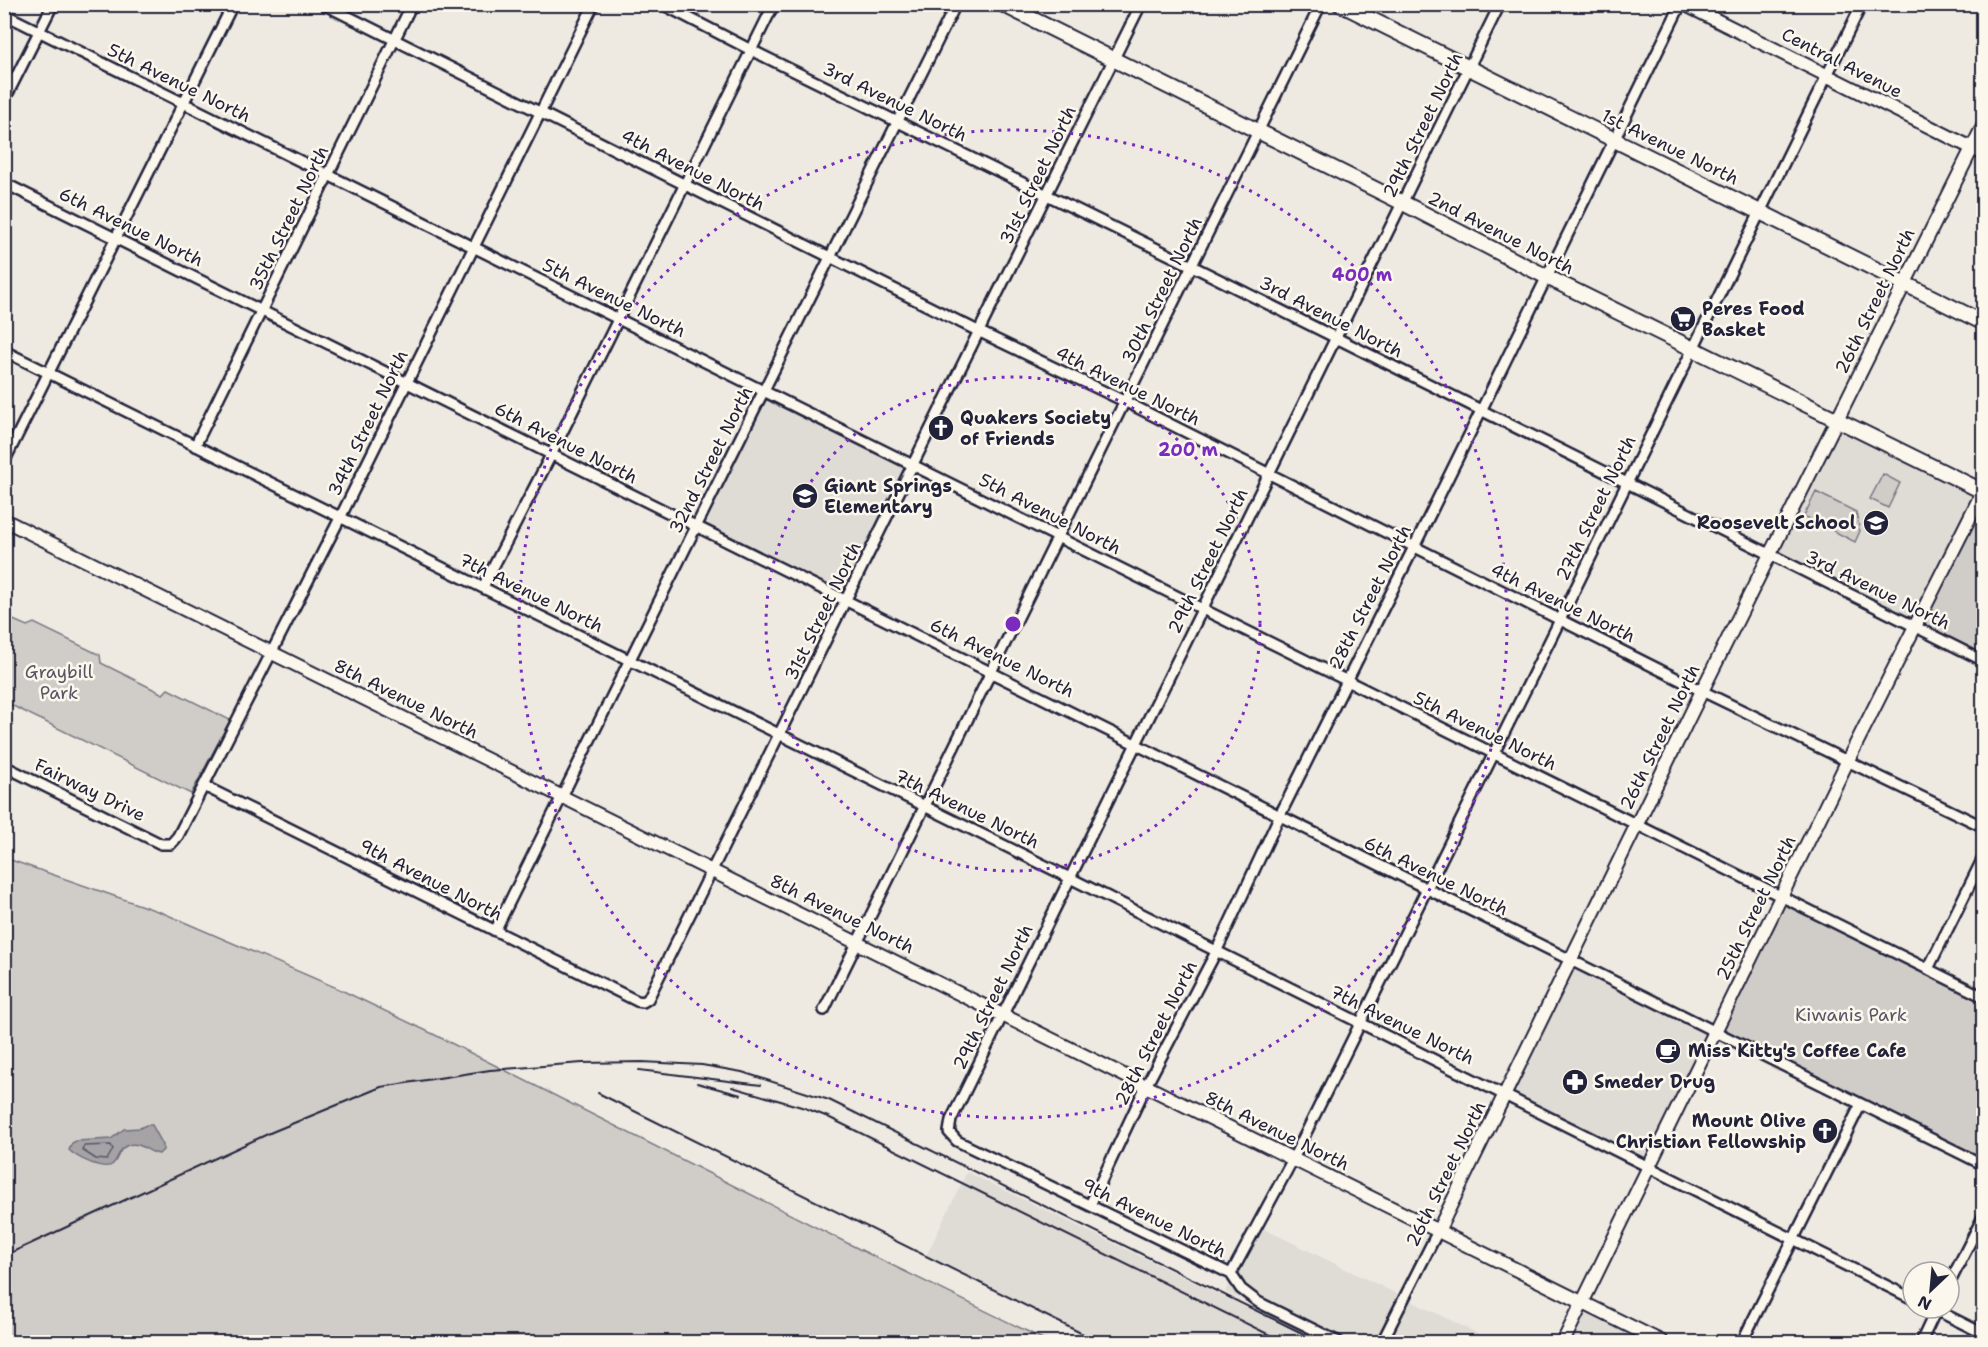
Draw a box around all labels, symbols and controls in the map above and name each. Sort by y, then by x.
street label: Central Avenue [1777,22,1907,104]
street label: 5th Avenue North [103,38,255,128]
street label: 29th Street North [1377,48,1469,202]
street label: 3rd Avenue North [819,57,971,147]
street label: 31st Street North [994,102,1082,248]
street label: 1st Avenue North [1597,103,1743,191]
street label: 4th Avenue North [617,123,769,217]
street label: 35th Street North [244,142,334,294]
street label: 6th Avenue North [55,182,207,272]
street label: 2nd Avenue North [1424,186,1578,280]
street label: 30th Street North [1116,213,1208,367]
street label: 26th Street North [1829,224,1921,378]
street label: 5th Avenue North [538,253,690,343]
text: 400 m [1332,263,1393,287]
street label: 3rd Avenue North [1255,270,1407,364]
place label: Peres Food Basket [1702,297,1805,342]
supermarket icon: Peres Food Basket [1668,304,1698,334]
street label: 4th Avenue North [1052,341,1204,431]
street label: 34th Street North [322,346,414,500]
street label: 32nd Street North [664,382,758,538]
street label: 6th Avenue North [490,396,642,490]
place label: Quakers Society of Friends [960,406,1111,451]
church icon: Quakers Society of Friends [926,413,956,443]
street label: 27th Street North [1550,431,1642,585]
text: 200 m [1158,438,1219,462]
street label: 5th Avenue North [975,468,1125,560]
place label: Giant Springs Elementary [824,474,952,519]
school or university icon: Giant Springs Elementary [790,481,820,511]
street label: 29th Street North [1162,484,1254,638]
school or university icon: Roosevelt School [1861,508,1891,538]
place label: Roosevelt School [1697,511,1856,535]
street label: 28th Street North [1323,521,1417,673]
street label: 31st Street North [779,538,867,684]
street label: 3rd Avenue North [1802,545,1954,635]
street label: 7th Avenue North [455,548,607,638]
street label: 4th Avenue North [1487,558,1639,648]
street label: 6th Avenue North [926,613,1078,703]
centre of rings [1003,614,1023,634]
street label: 8th Avenue North [330,654,482,744]
park label: Graybill Park [25,660,94,705]
street label: 26th Street North [1614,660,1706,814]
street label: 5th Avenue North [1409,686,1561,776]
street label: Fairway Drive [31,753,149,827]
street label: 7th Avenue North [891,764,1043,854]
street label: 6th Avenue North [1360,831,1512,921]
street label: 25th Street North [1711,832,1801,984]
street label: 9th Avenue North [355,833,507,927]
street label: 8th Avenue North [766,869,918,959]
street label: 29th Street North [947,920,1039,1074]
street label: 28th Street North [1109,957,1203,1109]
street label: 7th Avenue North [1326,980,1478,1070]
park label: Kiwanis Park [1795,1003,1907,1027]
cafe icon: Miss Kitty's Coffee Cafe [1653,1036,1683,1066]
place label: Miss Kitty's Coffee Cafe [1688,1039,1907,1063]
pharmacy icon: Smeder Drug [1560,1067,1590,1097]
place label: Smeder Drug [1594,1070,1715,1094]
street label: 8th Avenue North [1201,1086,1353,1176]
street label: 26th Street North [1400,1097,1492,1251]
place label: Mount Olive Christian Fellowship [1616,1109,1806,1154]
church icon: Mount Olive Christian Fellowship [1810,1116,1840,1146]
street label: 9th Avenue North [1078,1173,1230,1263]
north arrow [1901,1260,1961,1320]
text: N [1914,1291,1935,1315]

